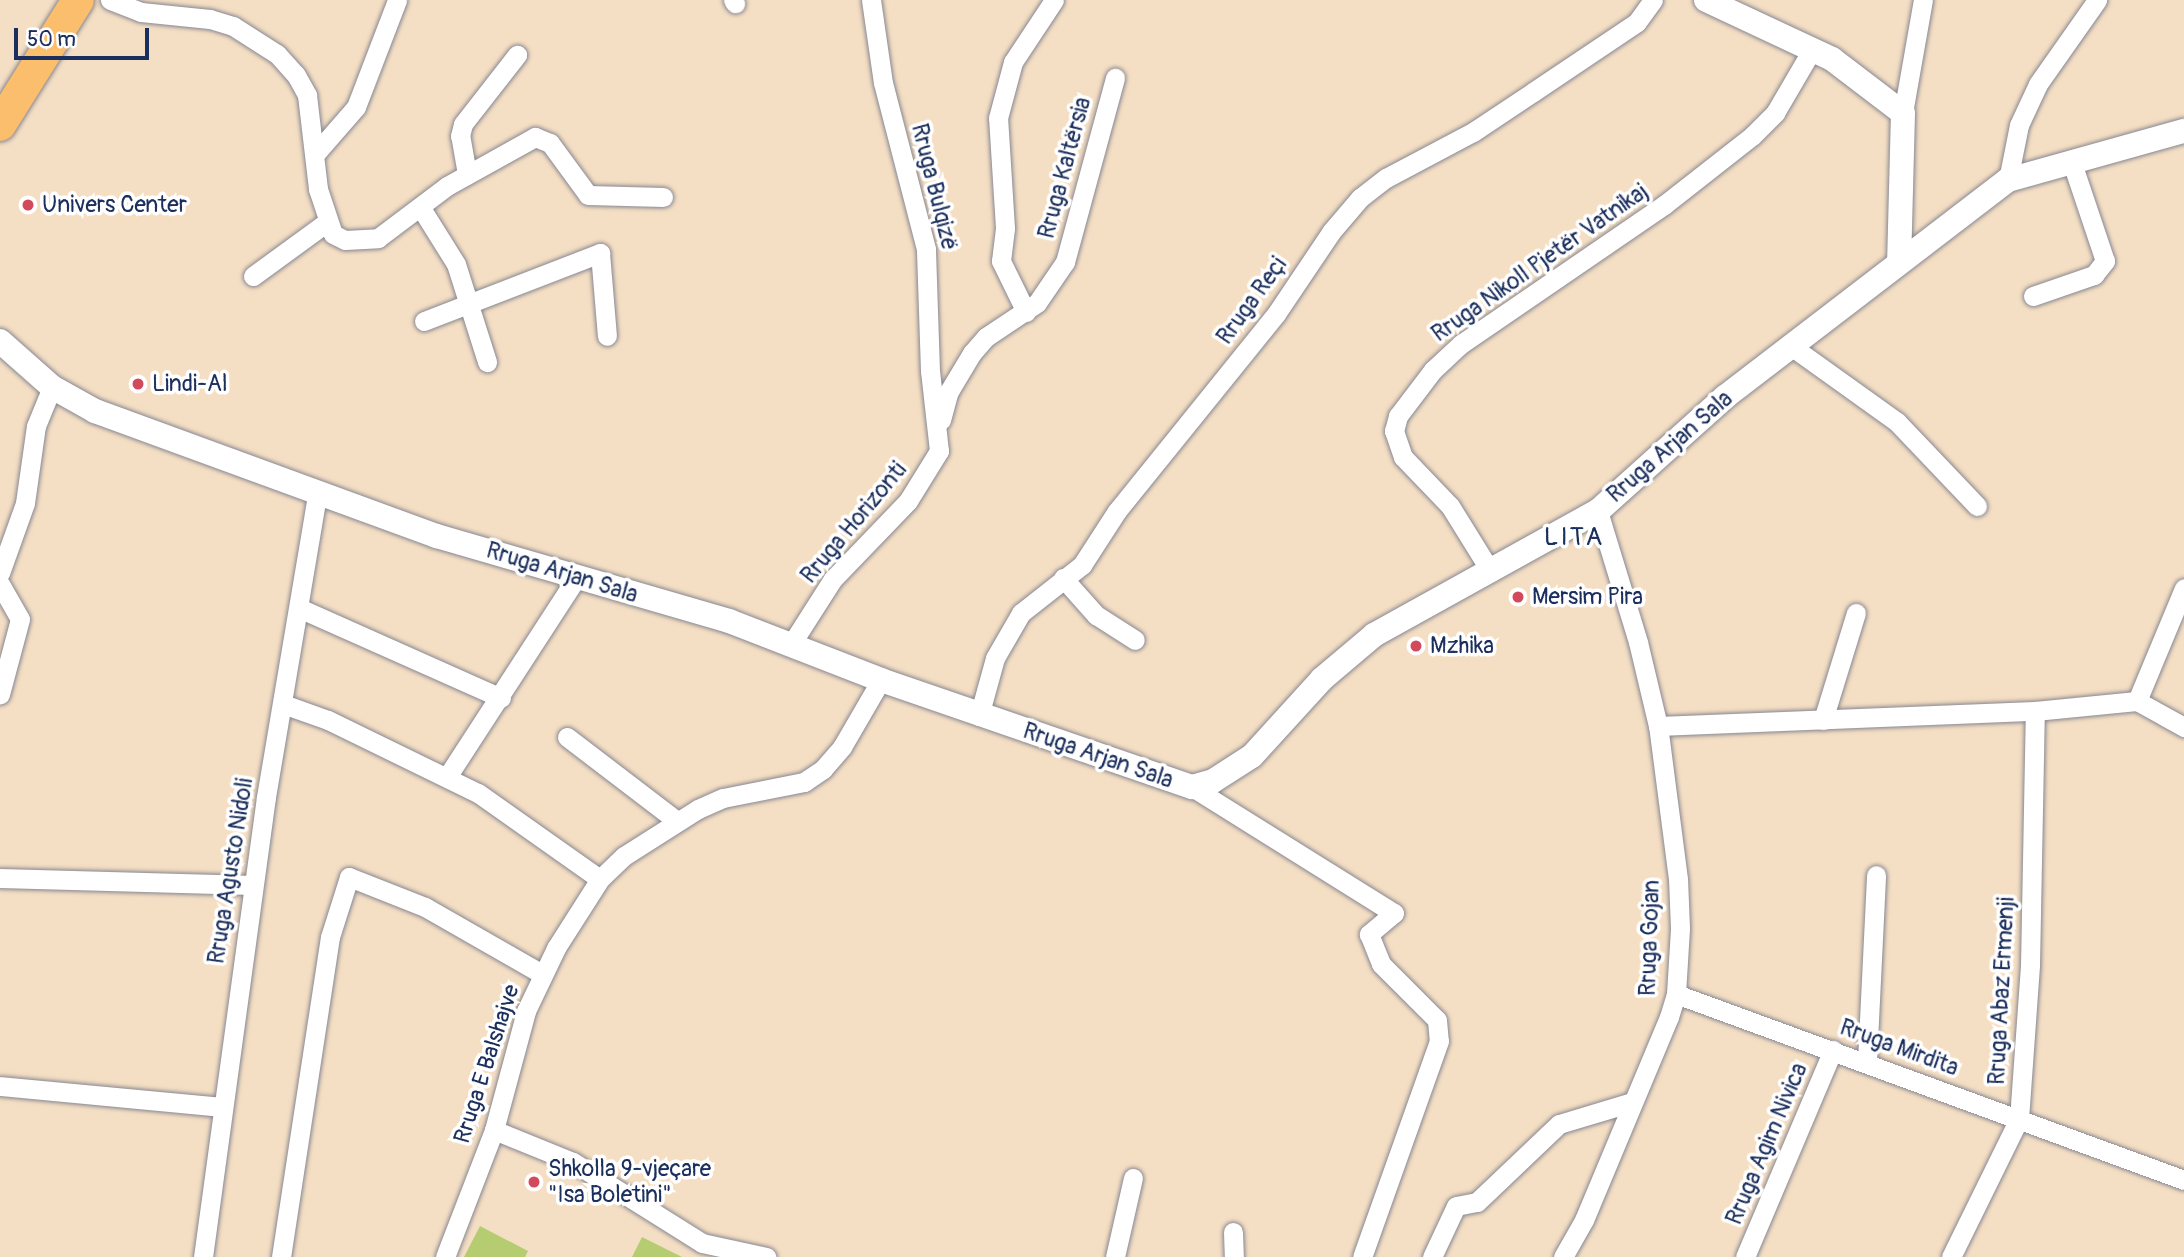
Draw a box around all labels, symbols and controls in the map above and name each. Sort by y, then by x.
scale bar [18,14,152,58]
text: 50 m [27,26,76,53]
street label: Rruga Kaltërsia [1033,94,1097,242]
street label: Rruga Bulqizë [905,121,963,253]
street label: Rruga Nikoll Pjetër Vatnikaj [1427,178,1653,348]
place label: Univers Center [42,191,187,219]
marker: Univers Center [20,197,36,213]
street label: Rruga Reçi [1211,252,1293,350]
place label: Lindi-Al [152,370,227,398]
marker: Lindi-Al [130,376,146,392]
street label: Rruga Arjan Sala [1602,385,1738,509]
street label: Rruga Horizonti [795,457,913,589]
district label: LITA [1544,522,1604,554]
street label: Rruga Arjan Sala [483,537,641,609]
place label: Mersim Pira [1532,583,1643,611]
marker: Mersim Pira [1510,589,1526,605]
place label: Mzhika [1430,632,1494,660]
marker: Mzhika [1408,638,1424,654]
street label: Rruga Arjan Sala [1019,717,1177,795]
street label: Rruga Agusto Nidoli [203,776,259,966]
street label: Rruga Gojan [1634,879,1666,997]
street label: Rruga Abaz Ermenji [1983,896,2021,1086]
street label: Rruga E Balshajve [448,981,526,1147]
street label: Rruga Mirdita [1836,1014,1962,1082]
street label: Rruga Agim Nivica [1721,1059,1813,1229]
place label: Shkolla 9-vjeçare "Isa Boletini" [548,1155,711,1209]
marker: Shkolla 9-vjeçare "Isa Boletini" [526,1174,542,1190]

